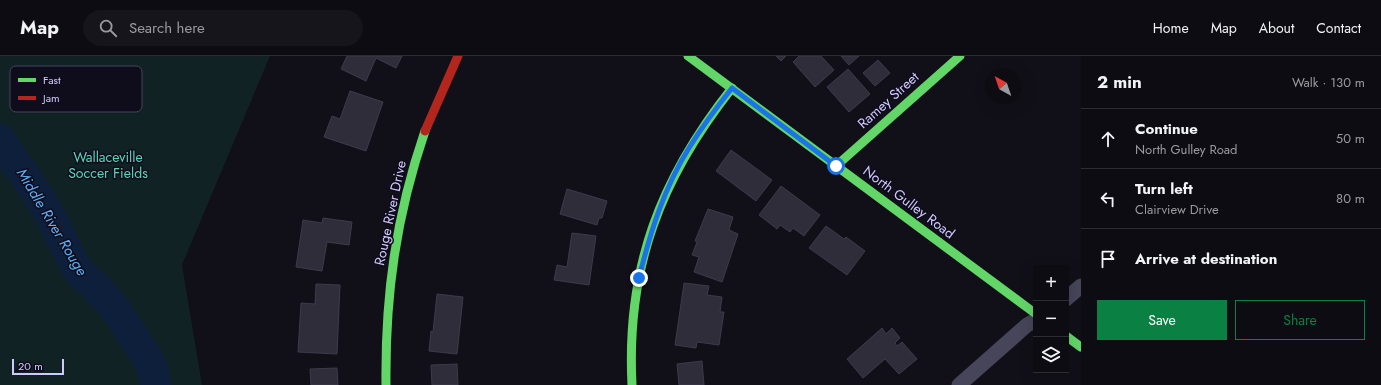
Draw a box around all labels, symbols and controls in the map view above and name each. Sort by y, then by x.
search box [83,10,363,46]
text: Map [20,14,59,41]
icon: search [97,17,119,39]
text: Search here [129,17,205,39]
text: Home [1153,18,1189,38]
text: Map [1211,18,1237,38]
text: About [1259,18,1294,38]
text: Contact [1316,18,1361,38]
legend [10,66,142,112]
street label: Ramey Street [853,67,923,133]
north arrow [985,68,1021,104]
text: 2 min [1097,70,1142,94]
text: Fast [43,72,61,88]
text: Walk · 130 m [1292,73,1365,92]
text: Jam [41,90,60,106]
text: Continue [1135,118,1198,140]
icon: ahead [1097,128,1119,150]
text: 50 m [1336,129,1365,148]
text: North Gulley Road [1135,140,1238,159]
park label: Wallaceville Soccer Fields [68,147,148,183]
route start [827,157,845,175]
street label: Rouge River Drive [369,159,411,267]
street label: North Gulley Road [859,161,959,243]
water label: Middle River Rouge [11,164,93,280]
text: Turn left [1135,178,1193,200]
icon: left [1097,188,1119,210]
text: 80 m [1336,189,1365,208]
text: Clairview Drive [1135,200,1219,219]
icon: arrive [1097,248,1119,270]
text: Arrive at destination [1135,248,1277,270]
map controls [1033,265,1069,373]
button: + [1033,265,1069,301]
route end [630,269,648,287]
button: Save [1097,300,1227,340]
button: Share [1235,300,1365,340]
button: − [1033,301,1069,337]
button: layers [1033,337,1069,373]
scale bar [12,357,64,376]
text: 20 m [18,358,43,374]

